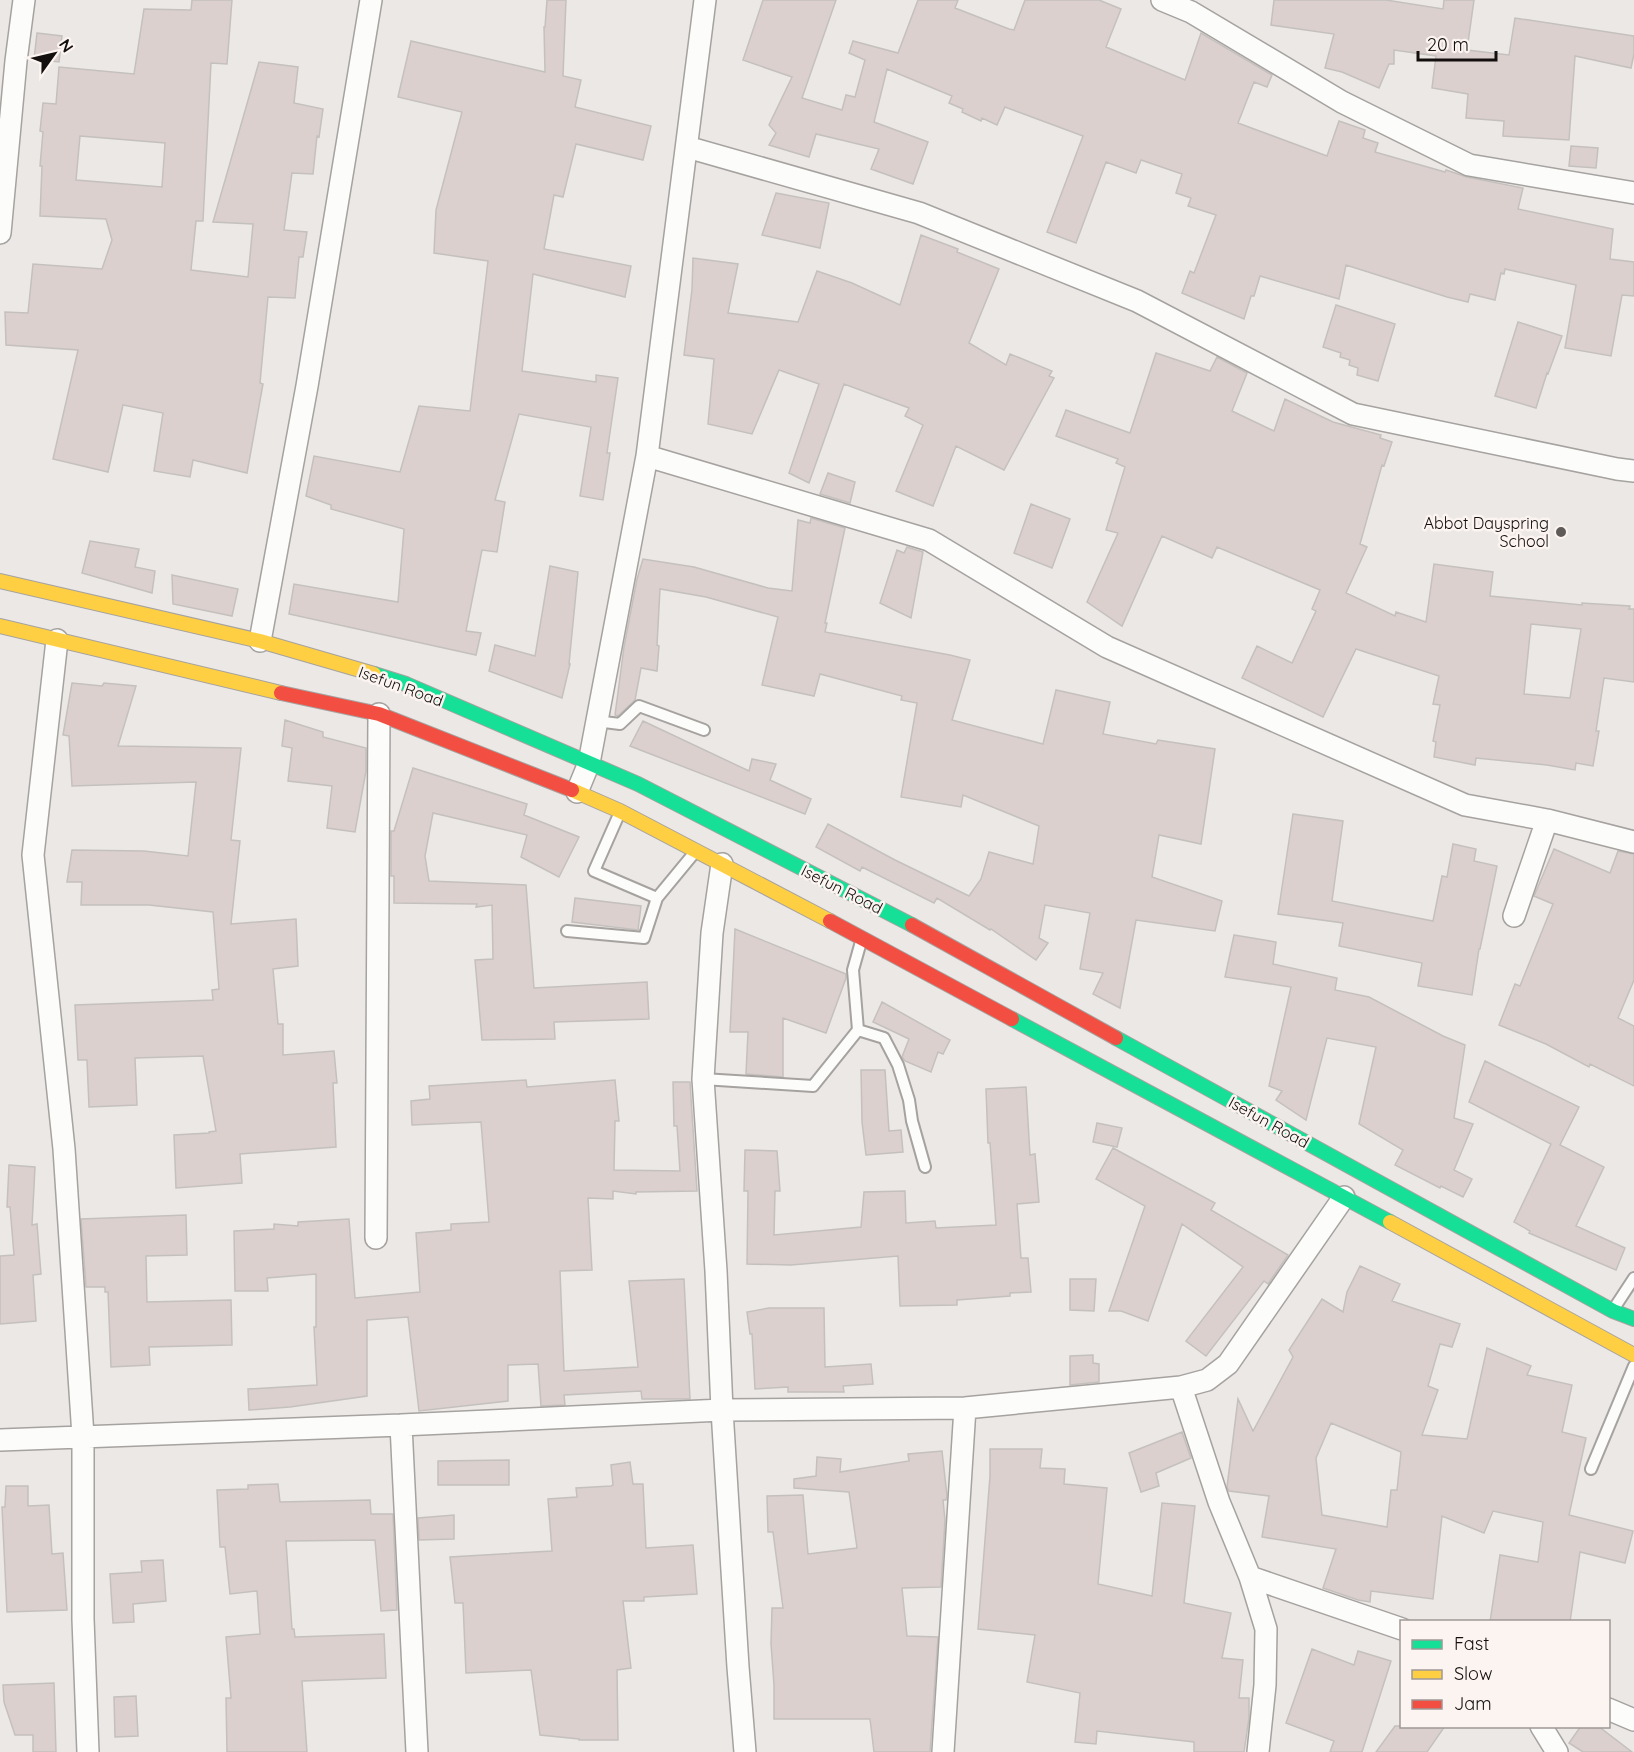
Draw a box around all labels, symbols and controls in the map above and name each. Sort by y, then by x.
north arrow [24,24,84,84]
scale bar [1418,24,1496,62]
text: 20 m [1427,33,1469,56]
text: N [55,35,78,56]
place label: Abbot Dayspring School [1424,513,1549,551]
marker: Abbot Dayspring School [1554,525,1568,539]
street label: Isefun Road [356,661,446,711]
street label: Isefun Road [798,860,886,918]
street label: Isefun Road [1225,1092,1313,1152]
legend [1400,1620,1610,1728]
text: Fast [1454,1632,1489,1655]
text: Slow [1454,1662,1492,1685]
text: Jam [1454,1692,1492,1715]

